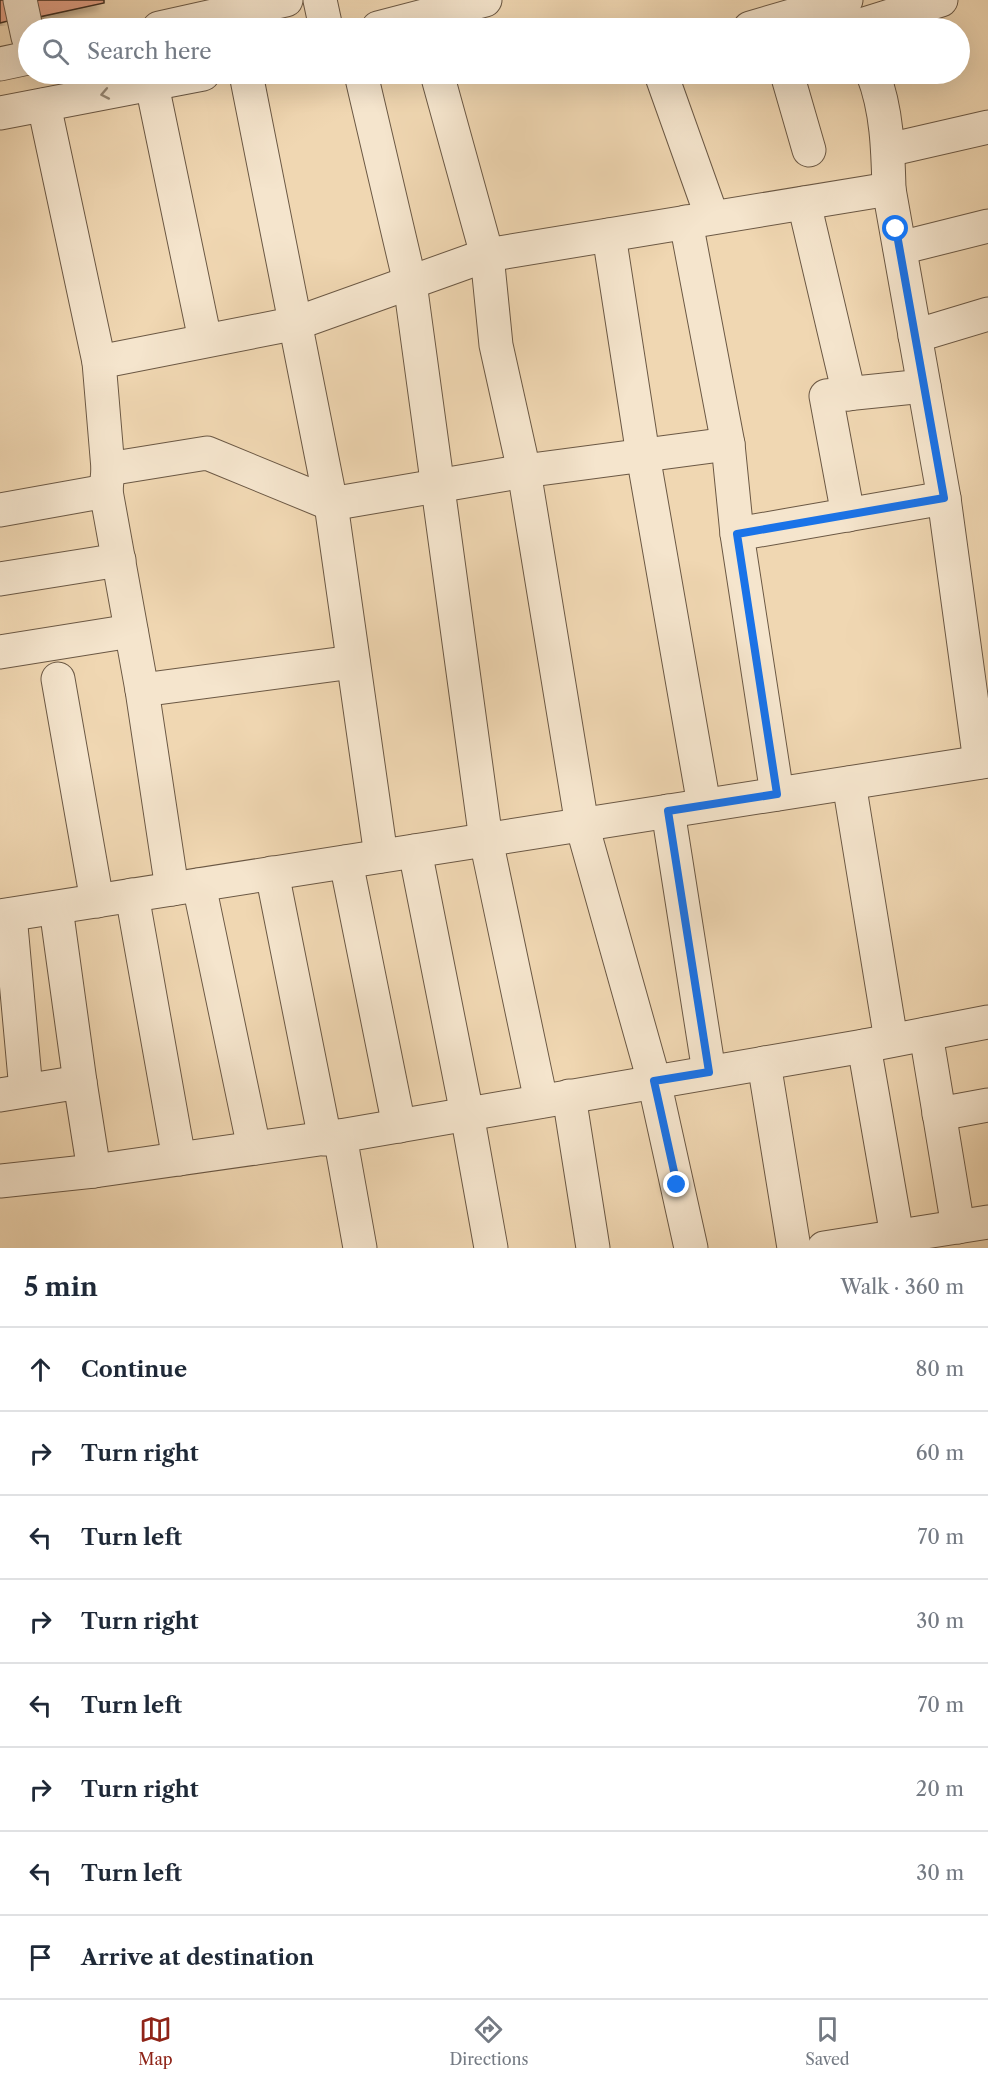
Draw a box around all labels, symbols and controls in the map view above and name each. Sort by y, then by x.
search box [18,18,970,84]
icon: search [39,35,72,68]
text: Search here [87,38,212,65]
one-way arrow [100,87,110,100]
route start [882,215,908,241]
route end [663,1171,689,1197]
text: 5 min [24,1271,98,1303]
text: Walk · 360 m [841,1275,964,1299]
icon: ahead [24,1353,57,1386]
text: Continue [81,1356,187,1383]
text: 80 m [916,1357,964,1381]
icon: right [24,1437,57,1470]
text: Turn right [81,1440,199,1467]
text: 60 m [916,1441,964,1465]
icon: left [24,1521,57,1554]
text: Turn left [81,1524,182,1551]
text: 70 m [918,1525,964,1549]
icon: right [24,1605,57,1638]
text: Turn right [81,1608,199,1635]
text: 30 m [916,1609,964,1633]
icon: left [24,1689,57,1722]
text: Turn left [81,1692,182,1719]
text: 70 m [918,1693,964,1717]
icon: right [24,1773,57,1806]
text: Turn right [81,1776,199,1803]
text: 20 m [916,1777,964,1801]
icon: left [24,1857,57,1890]
text: Turn left [81,1860,182,1887]
text: 30 m [916,1861,964,1885]
icon: arrive [24,1941,57,1974]
text: Arrive at destination [81,1944,314,1971]
tab: Map [138,2013,173,2069]
tab: Directions [449,2013,528,2069]
tab: Saved [805,2013,850,2069]

